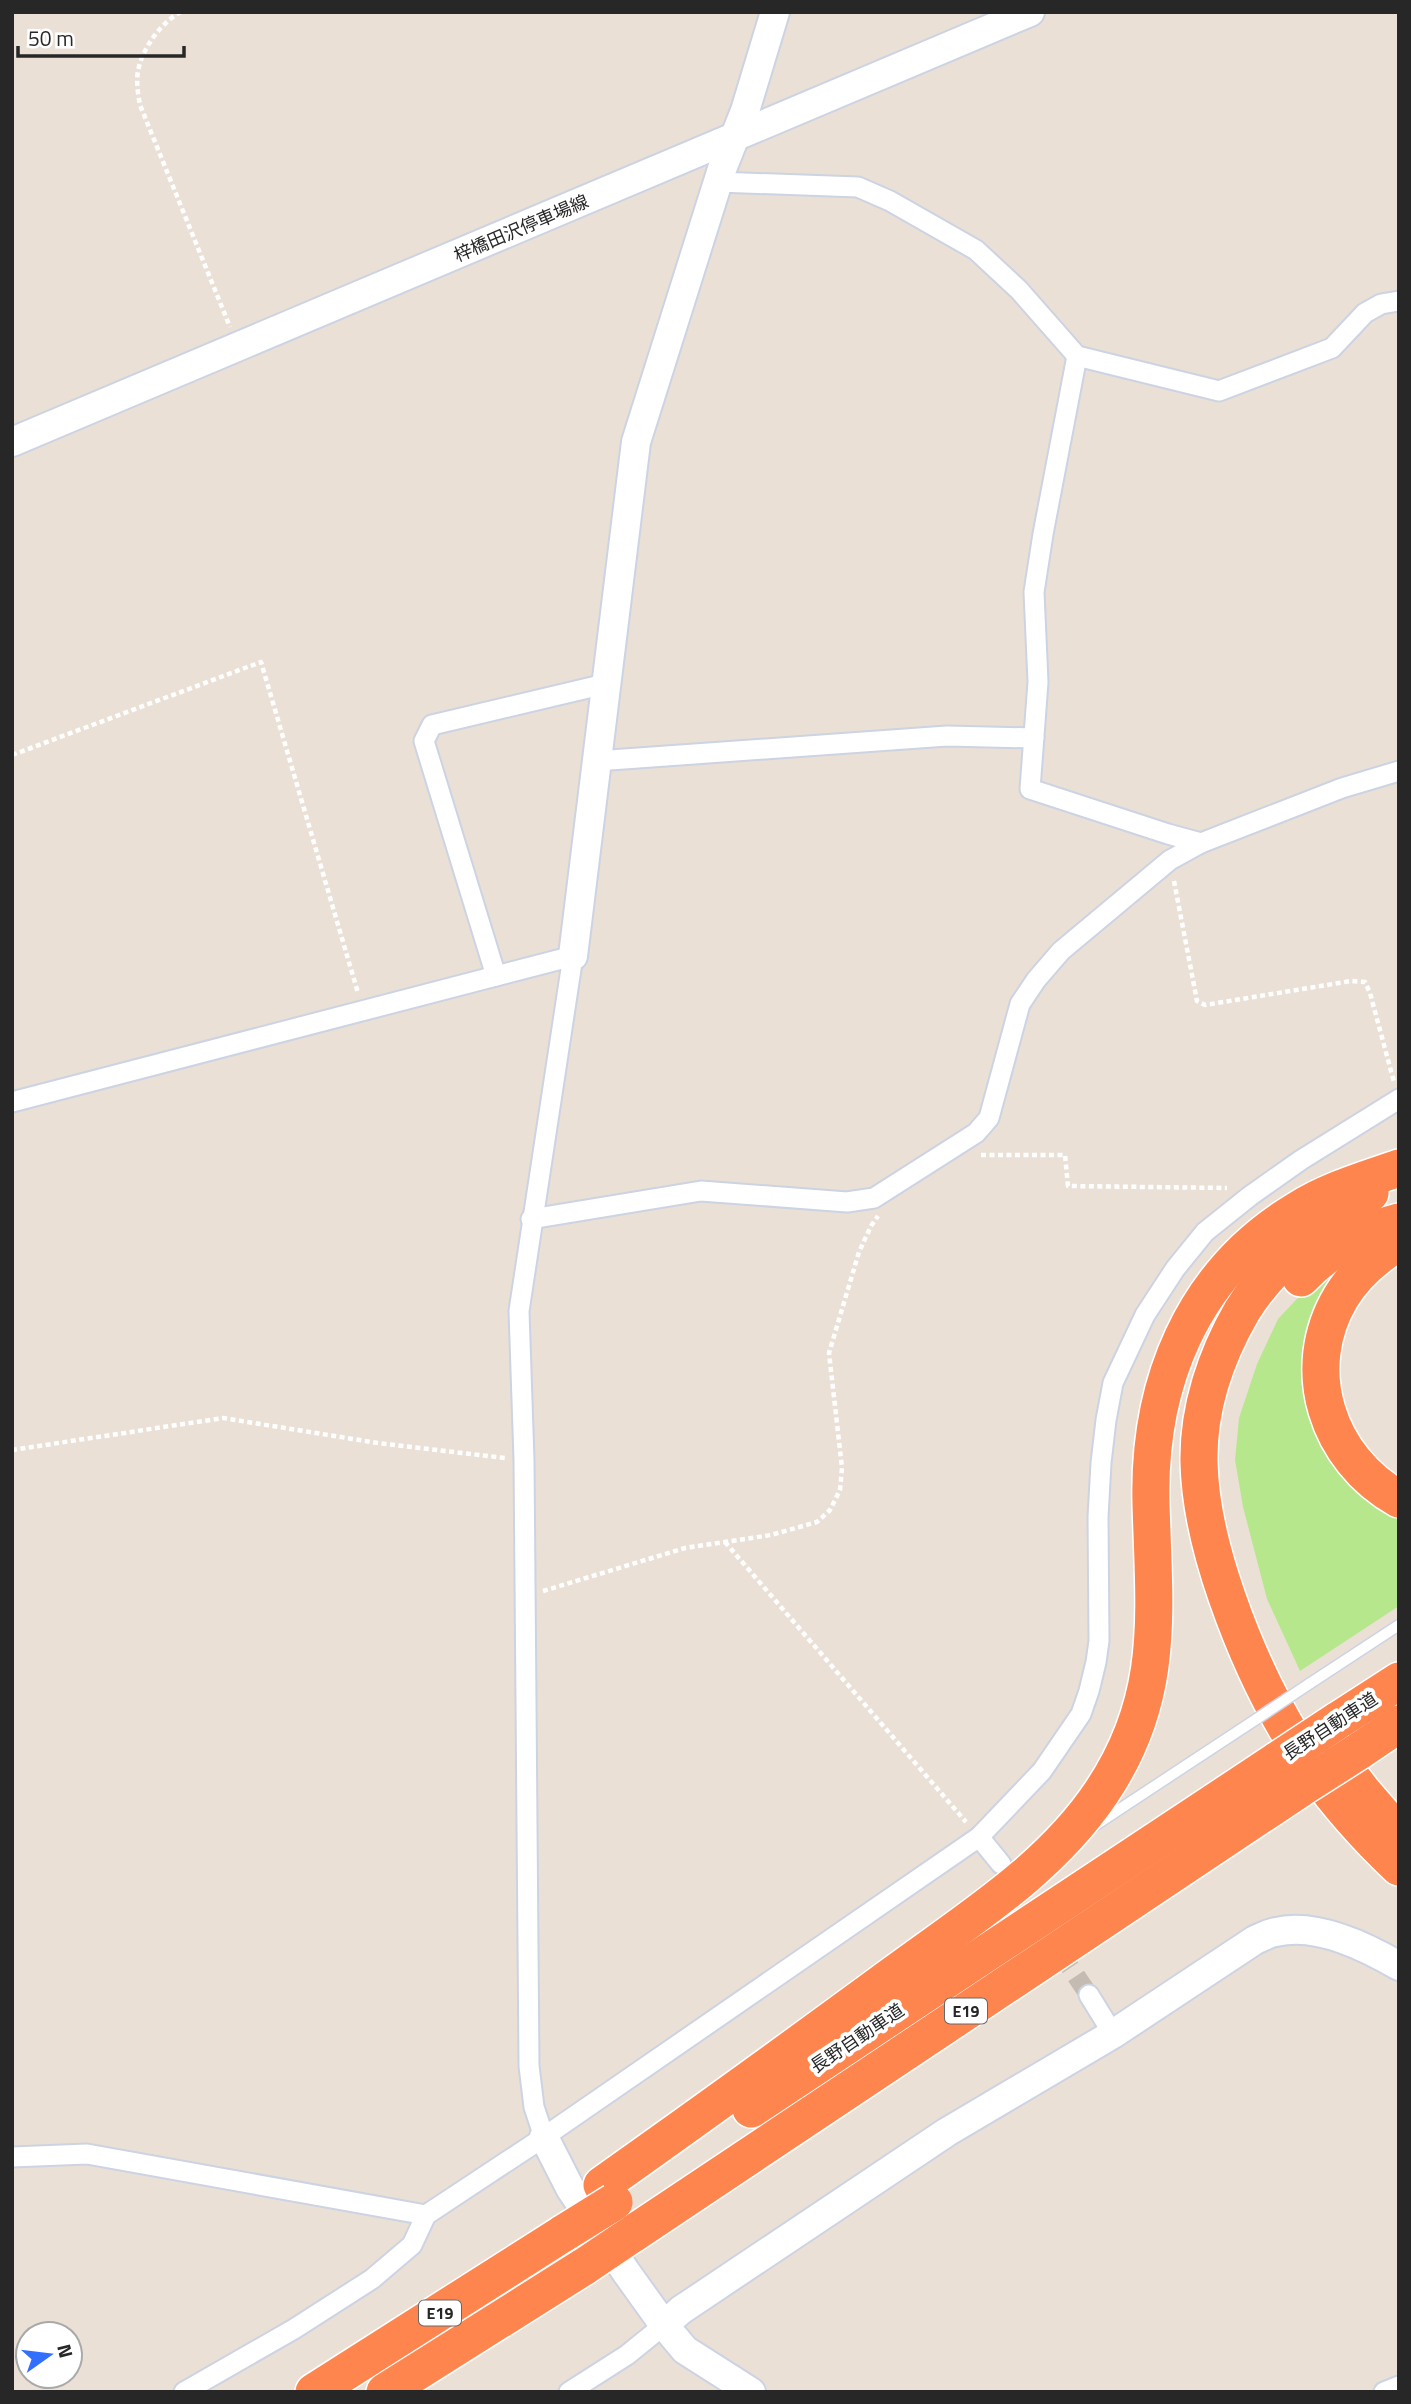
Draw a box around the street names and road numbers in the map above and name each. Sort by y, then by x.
street label: 梓橋田沢停車場線 [449,187,593,269]
street label: 長野自動車道 [1277,1685,1383,1767]
street label: 長野自動車道 [805,1997,909,2079]
road number: E19 [945,1998,987,2024]
road number: E19 [419,2300,461,2326]

